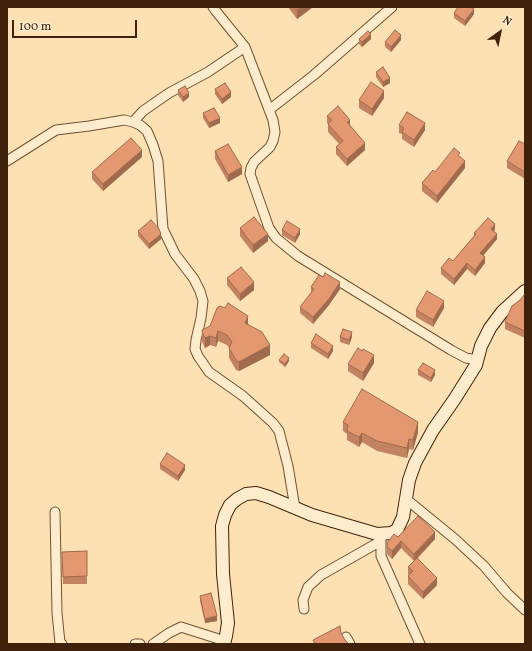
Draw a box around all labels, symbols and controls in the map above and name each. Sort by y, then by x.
scale bar [14,12,139,38]
north arrow [480,12,520,52]
text: N [499,13,514,30]
text: 100 m [19,19,51,35]

